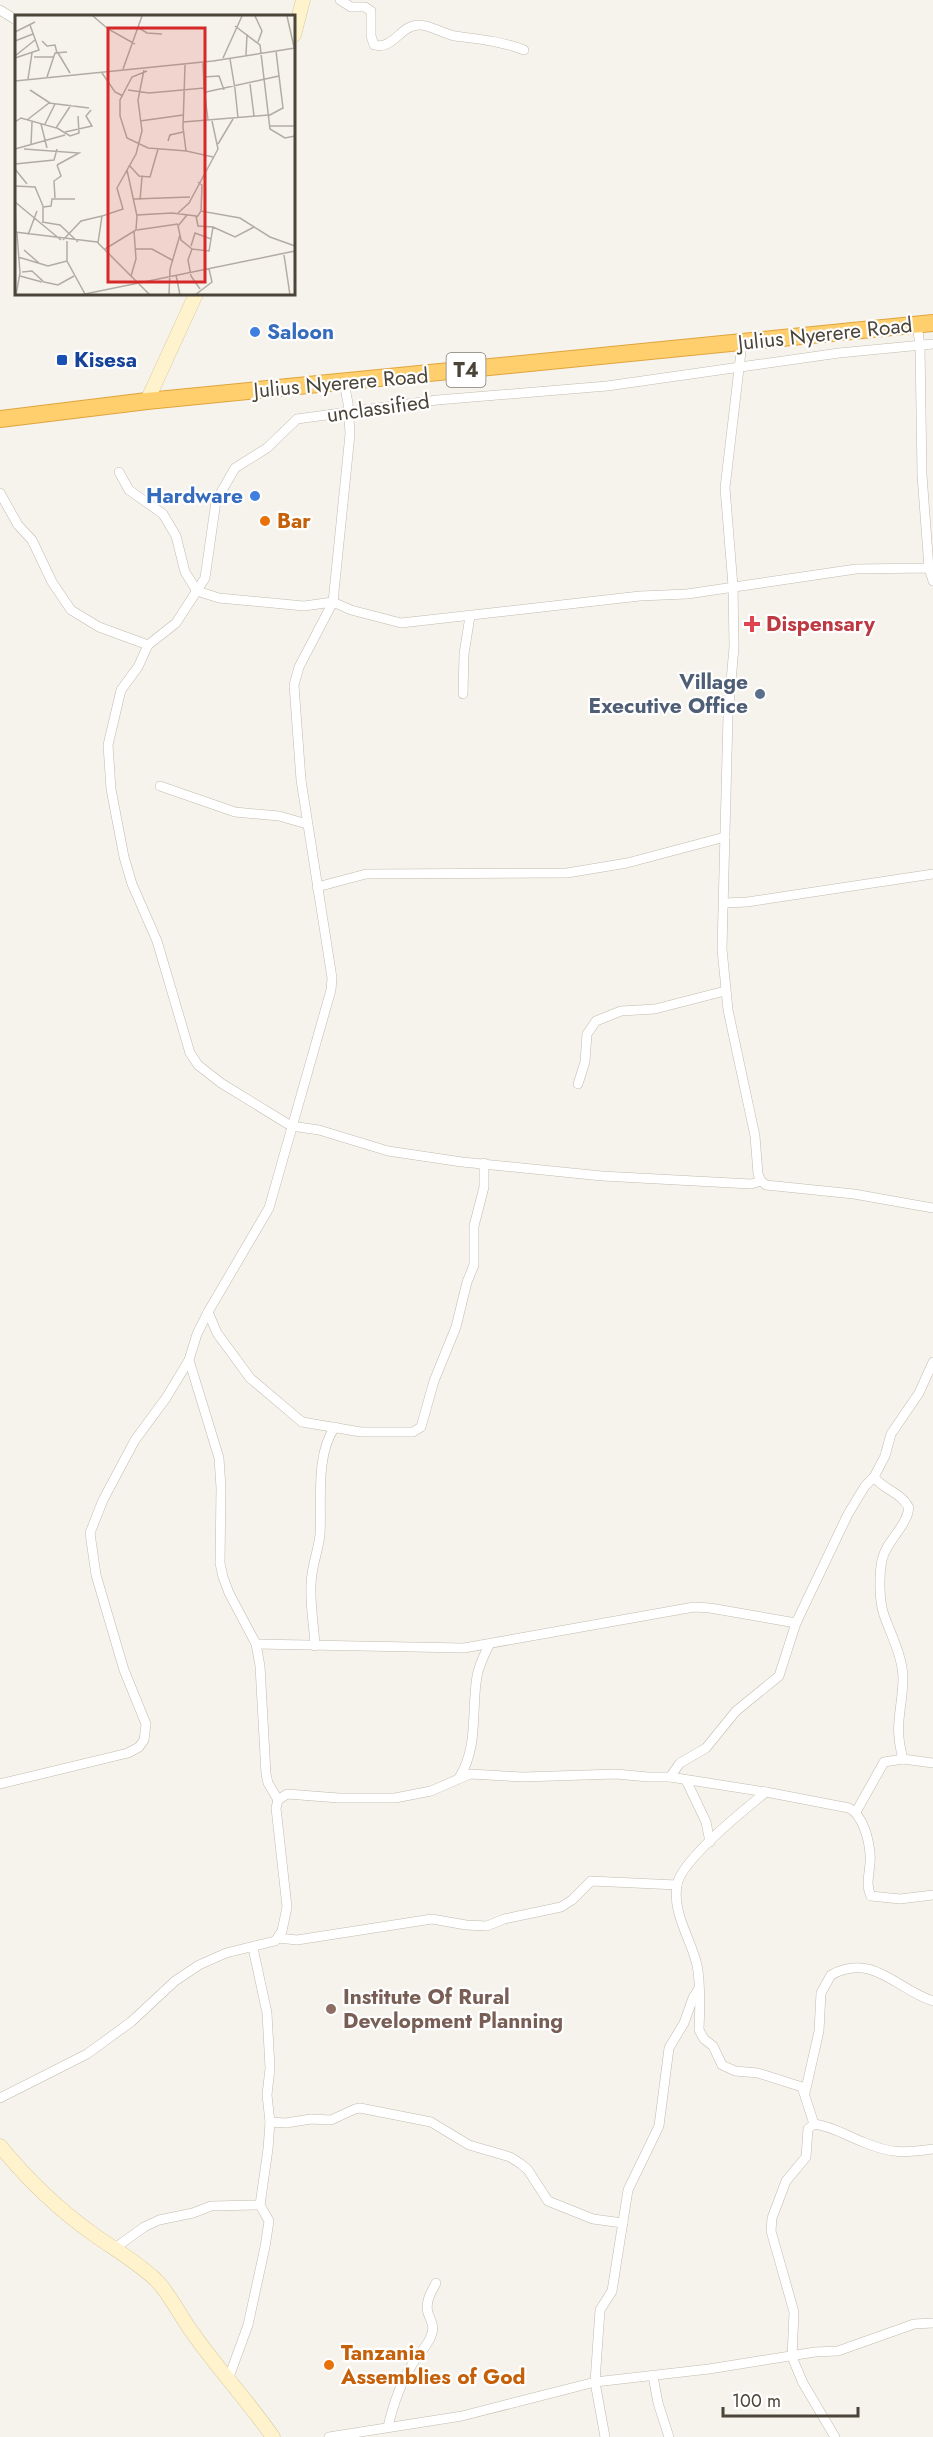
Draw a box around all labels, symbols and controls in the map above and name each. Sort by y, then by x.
inset map [15,15,296,296]
street label: Julius Nyerere Road [733,310,914,358]
place label: Saloon [267,317,334,347]
marker: Saloon [248,325,262,339]
place label: Kisesa [74,345,137,375]
marker: Kisesa [55,353,69,367]
road number: T4 [446,353,486,387]
street label: Julius Nyerere Road [249,360,430,406]
street label: unclassified [325,386,431,430]
place label: Hardware [146,481,243,511]
marker: Hardware [248,489,262,503]
place label: Bar [277,506,311,536]
marker: Bar [258,514,272,528]
place label: Dispensary [766,609,876,639]
marker: Dispensary [743,615,761,633]
place label: Village Executive Office [589,667,748,721]
marker: Village Executive Office [753,687,767,701]
place label: Institute Of Rural Development Planning [343,1982,563,2036]
marker: Institute Of Rural Development Planning [324,2002,338,2016]
place label: Tanzania Assemblies of God [340,2338,526,2392]
marker: Tanzania Assemblies of God [322,2358,336,2372]
scale bar [723,2380,858,2418]
text: 100 m [732,2388,781,2414]

